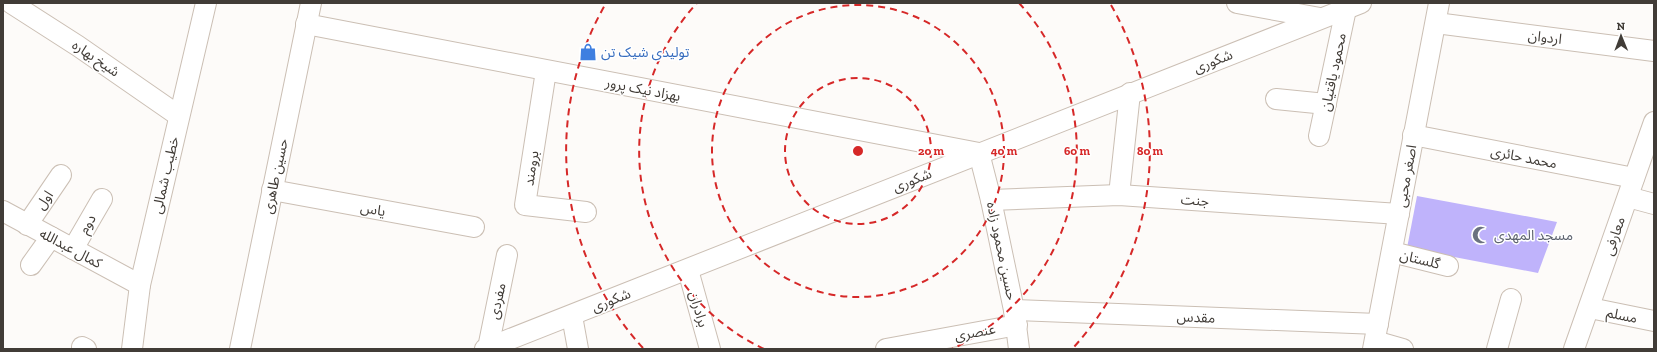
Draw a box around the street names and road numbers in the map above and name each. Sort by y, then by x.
street label: اردوان [1527,27,1563,48]
street label: محمود یاقتیان [1317,31,1350,113]
street label: شیخ بهاره [68,36,123,82]
street label: شکوری [1191,46,1235,77]
street label: بهزاد نیک پرور [603,74,682,106]
street label: خطیب شمالی [148,135,183,216]
street label: حسین طاهری [259,137,292,215]
street label: اصغر محبی [1393,143,1420,209]
street label: محمد حائری [1489,143,1559,172]
street label: برومند [520,149,543,187]
street label: شکوری [890,165,934,196]
street label: اول [32,188,57,213]
street label: جنت [1180,191,1210,210]
street label: یاس [359,199,387,220]
street label: حسین محمود زاده [983,200,1020,302]
street label: دوم [75,211,102,238]
street label: معارفی [1600,214,1629,258]
street label: کمال عبدالله [37,225,105,272]
street label: گلستان [1398,246,1442,273]
street label: مفردی [485,281,510,321]
street label: شکوری [589,285,633,316]
street label: برادران [685,289,712,329]
street label: مسلم [1604,304,1639,329]
street label: مقدس [1176,308,1216,327]
street label: عنصری [953,321,997,344]

